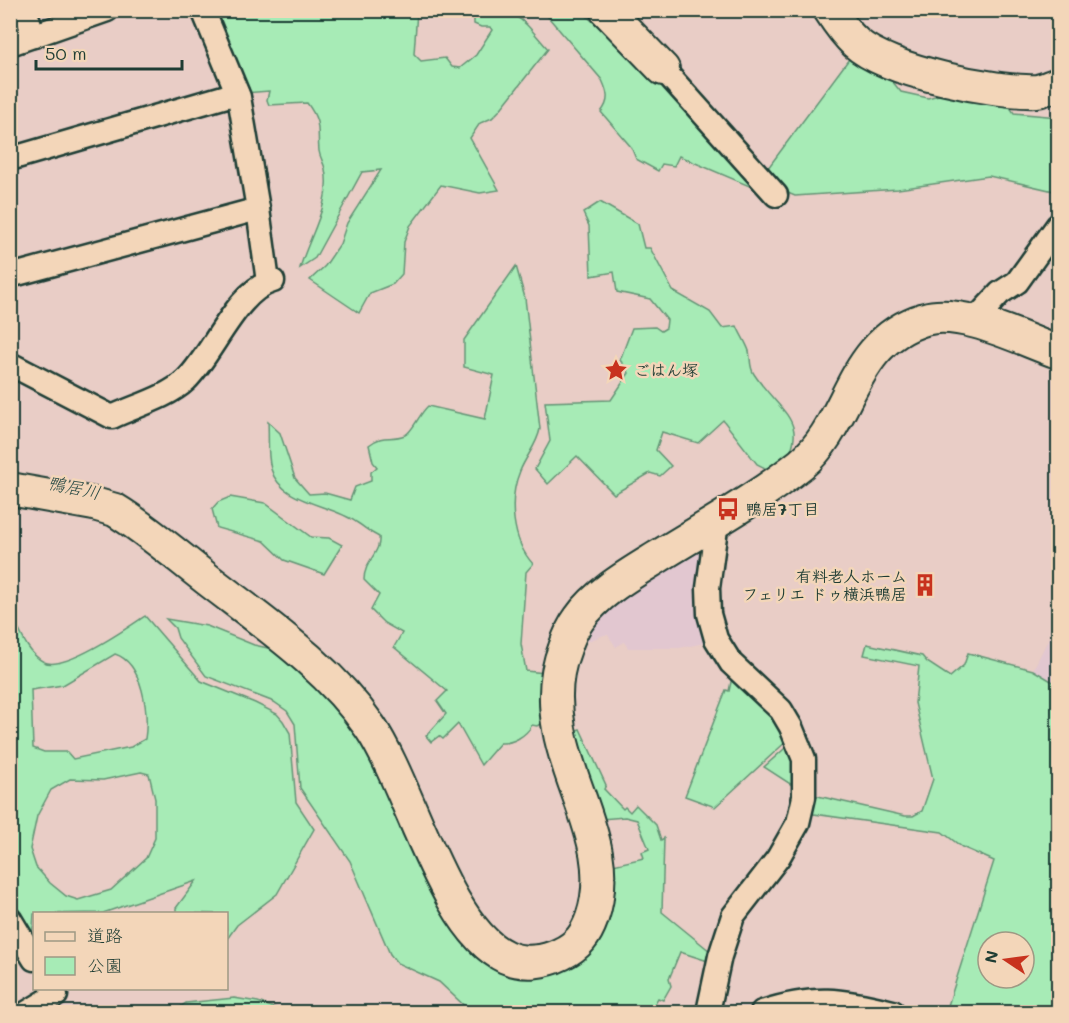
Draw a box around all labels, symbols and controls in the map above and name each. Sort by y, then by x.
scale bar [36,33,182,71]
text: 50 m [45,41,87,65]
place icon: ごはん塚 [603,357,629,383]
place label: ごはん塚 [634,359,698,380]
water label: 鴨居川 [45,470,103,504]
bus stop icon: 鴨居7丁目 [715,496,741,522]
place label: 鴨居7丁目 [746,498,819,519]
place label: 有料老人ホーム フェリエ ドゥ横浜鴨居 [743,565,907,604]
building icon: 有料老人ホーム フェリエ ドゥ横浜鴨居 [912,572,938,598]
legend [33,912,228,990]
text: 道路 [87,923,123,947]
north arrow [976,930,1036,990]
text: N [979,948,1002,965]
text: 公園 [87,953,123,977]

